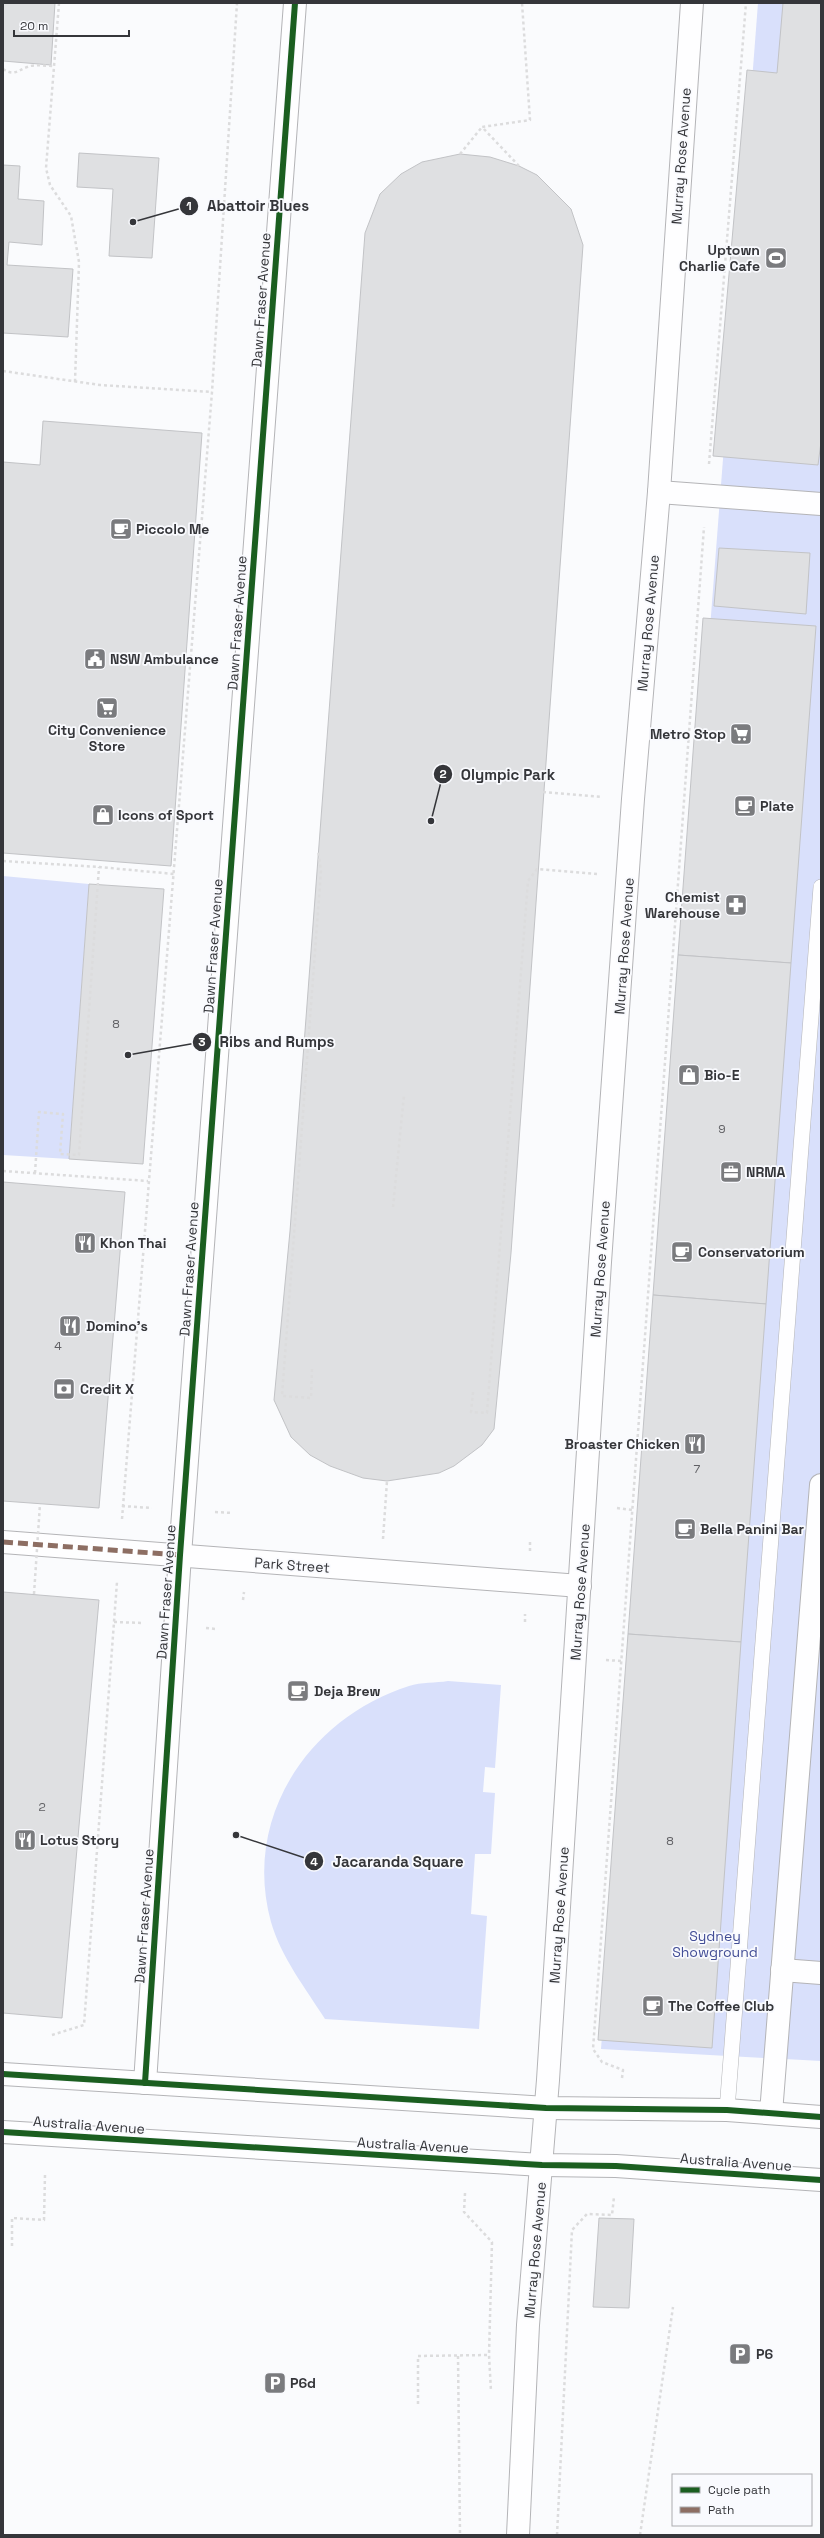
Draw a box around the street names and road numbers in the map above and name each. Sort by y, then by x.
street label: Murray Rose Avenue [667,87,695,225]
street label: Dawn Fraser Avenue [247,232,275,368]
street label: Murray Rose Avenue [633,554,663,692]
street label: Dawn Fraser Avenue [223,555,251,691]
street label: Murray Rose Avenue [610,877,638,1015]
street label: Dawn Fraser Avenue [199,878,227,1014]
street label: Murray Rose Avenue [586,1200,614,1338]
street label: Dawn Fraser Avenue [175,1201,203,1337]
street label: Murray Rose Avenue [566,1523,594,1661]
street label: Dawn Fraser Avenue [152,1524,180,1660]
street label: Park Street [254,1553,330,1577]
street label: Murray Rose Avenue [545,1846,573,1984]
street label: Dawn Fraser Avenue [130,1848,158,1984]
street label: Australia Avenue [33,2112,145,2138]
street label: Australia Avenue [357,2133,469,2157]
street label: Australia Avenue [680,2149,792,2175]
street label: Murray Rose Avenue [520,2181,550,2319]

